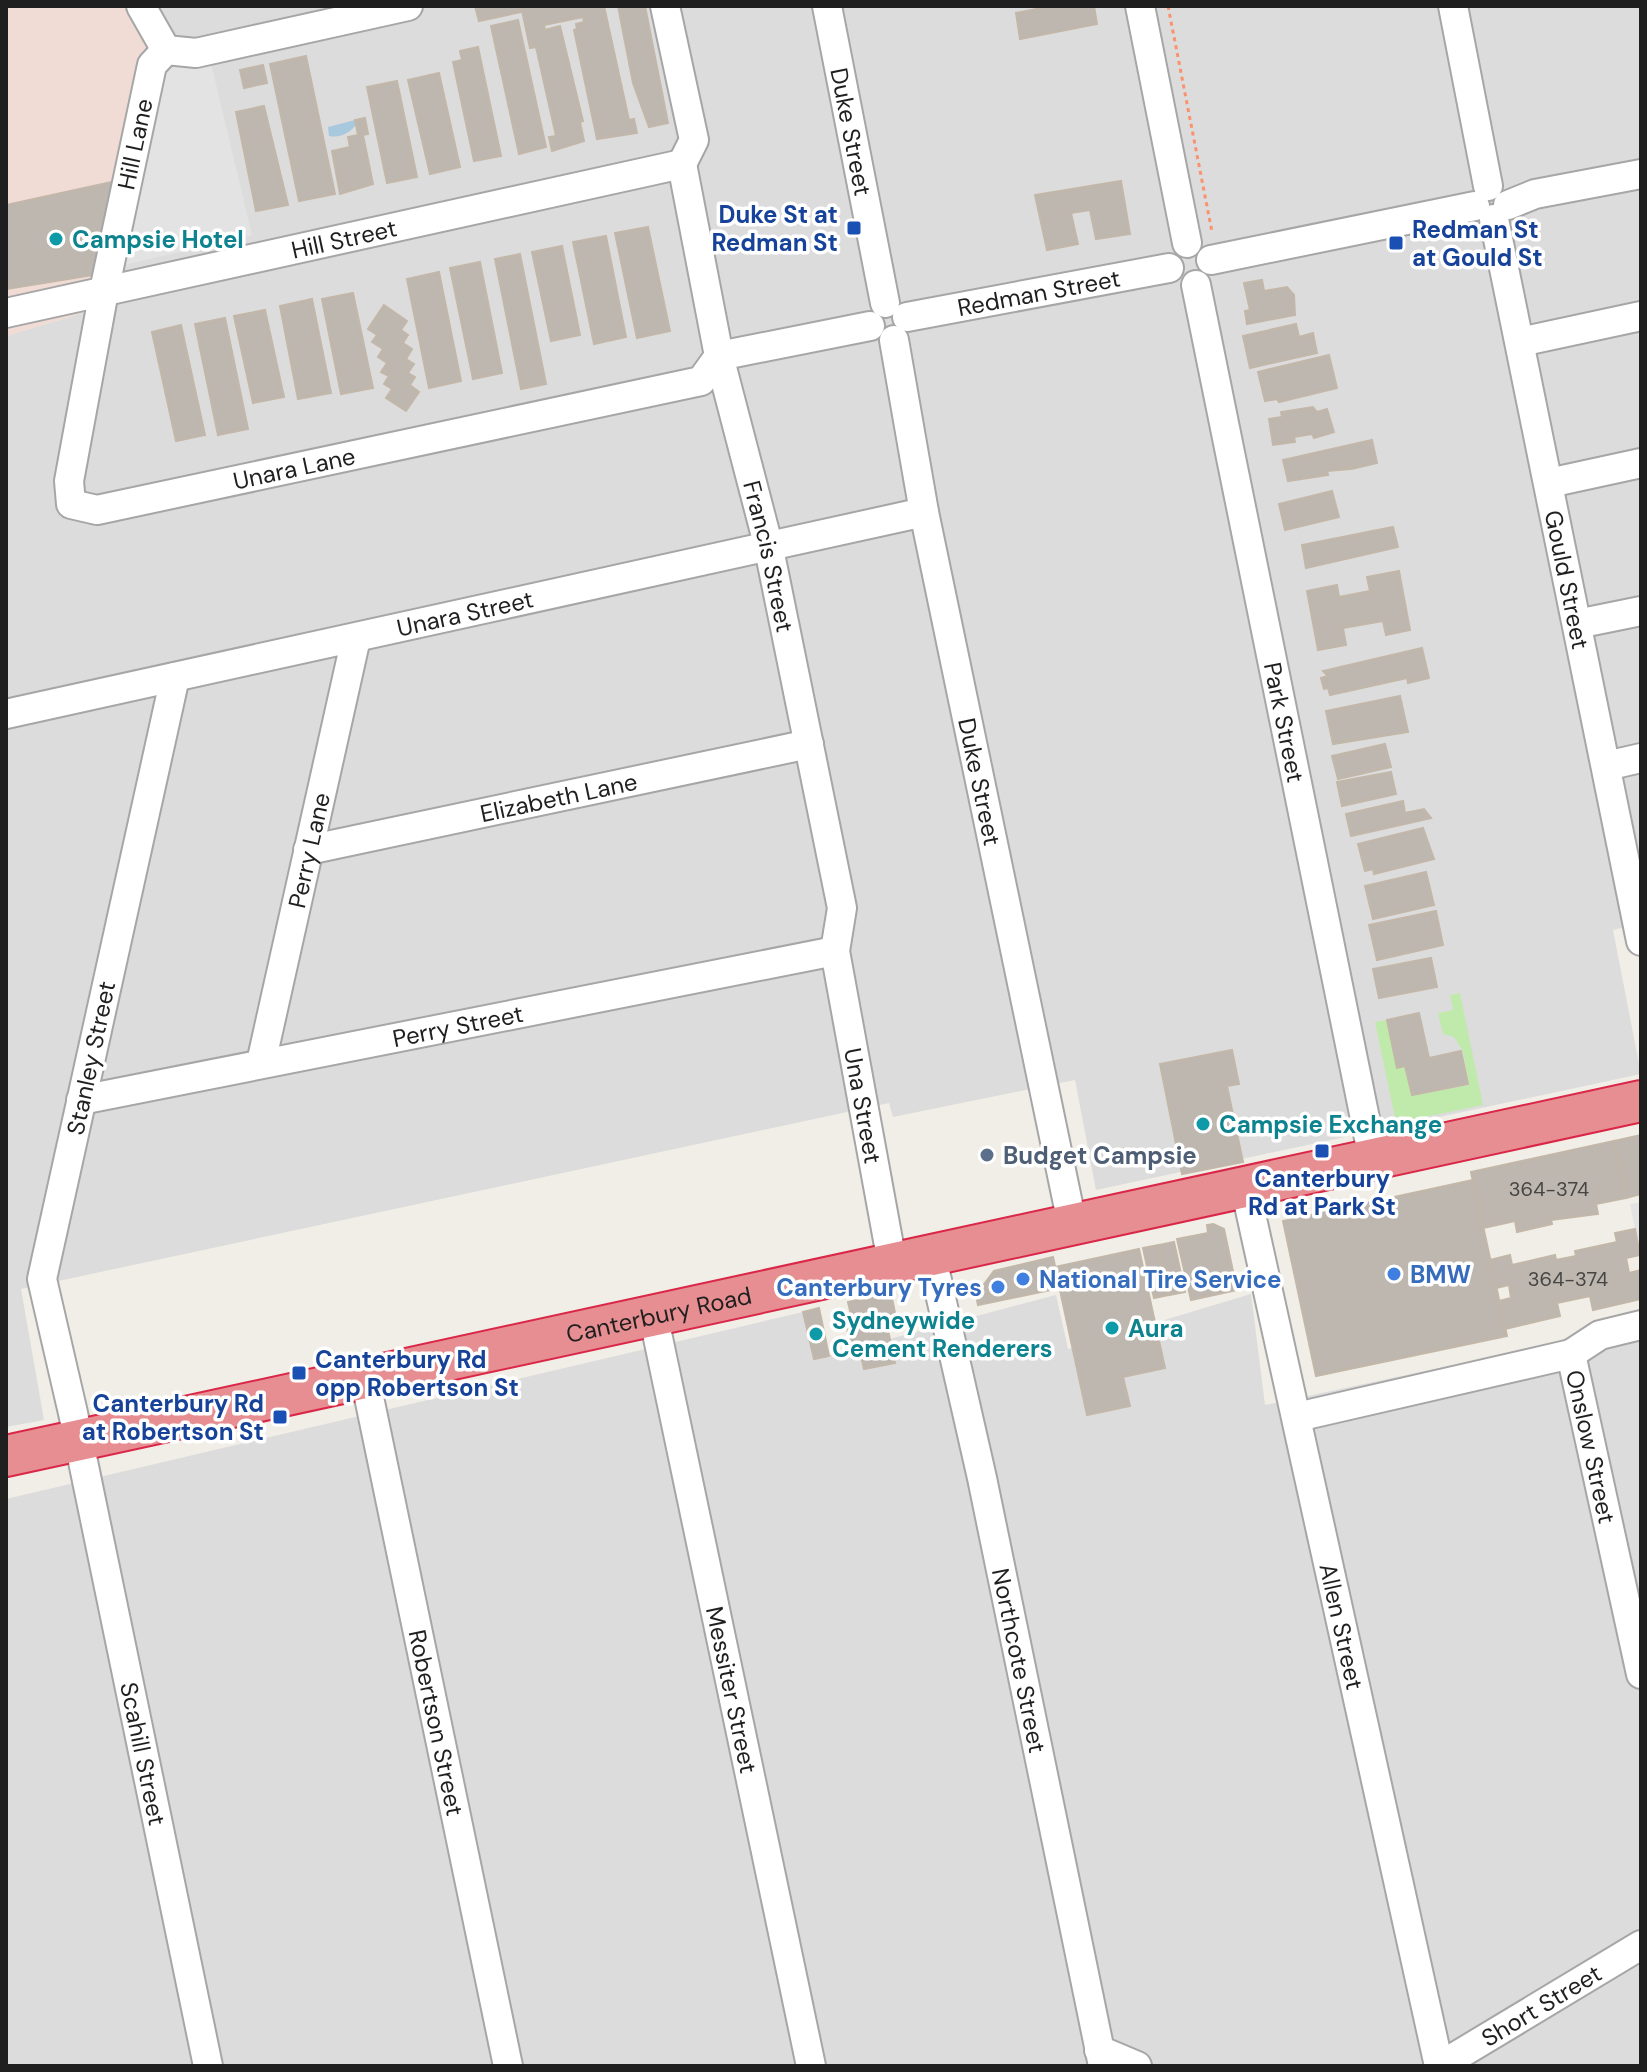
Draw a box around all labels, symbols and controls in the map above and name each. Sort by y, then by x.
street label: Duke Street [824,65,879,198]
street label: Hill Lane [110,96,160,192]
place label: Duke St at Redman St [711,199,838,258]
street label: Hill Street [288,212,400,265]
place label: Redman St at Gould St [1412,214,1543,273]
marker: Duke St at Redman St [845,219,863,237]
place label: Campsie Hotel [72,224,244,255]
marker: Campsie Hotel [47,230,65,248]
marker: Redman St at Gould St [1387,234,1405,252]
street label: Redman Street [955,262,1123,323]
street label: Unara Lane [230,440,358,496]
street label: Francis Street [737,477,801,635]
street label: Gould Street [1538,507,1597,652]
street label: Unara Street [394,583,536,643]
street label: Park Street [1257,659,1312,785]
street label: Duke Street [952,715,1009,848]
street label: Elizabeth Lane [477,765,640,829]
street label: Perry Lane [281,790,337,911]
street label: Stanley Street [60,978,122,1138]
street label: Perry Street [390,998,526,1054]
street label: Una Street [838,1045,889,1166]
place label: Campsie Exchange [1219,1109,1442,1140]
marker: Campsie Exchange [1194,1115,1212,1133]
place label: Budget Campsie [1003,1140,1197,1171]
marker: Canterbury Rd at Park St [1313,1142,1331,1160]
marker: Budget Campsie [978,1146,996,1164]
place label: Canterbury Rd at Park St [1248,1163,1396,1222]
house number: 364-374 [1509,1176,1589,1202]
place label: BMW [1410,1259,1471,1290]
place label: National Tire Service [1039,1264,1281,1295]
marker: BMW [1385,1265,1403,1283]
house number: 364-374 [1528,1266,1608,1292]
marker: National Tire Service [1014,1270,1032,1288]
place label: Canterbury Tyres [776,1272,982,1303]
marker: Canterbury Tyres [989,1278,1007,1296]
street label: Canterbury Road [563,1279,754,1349]
place label: Sydneywide Cement Renderers [832,1305,1053,1364]
place label: Aura [1128,1313,1183,1344]
marker: Aura [1103,1319,1121,1337]
marker: Sydneywide Cement Renderers [807,1325,825,1343]
place label: Canterbury Rd opp Robertson St [315,1344,519,1403]
marker: Canterbury Rd opp Robertson St [290,1364,308,1382]
street label: Onslow Street [1559,1367,1623,1526]
place label: Canterbury Rd at Robertson St [82,1388,264,1447]
marker: Canterbury Rd at Robertson St [271,1408,289,1426]
street label: Allen Street [1313,1560,1371,1693]
street label: Northcote Street [985,1565,1054,1755]
street label: Messiter Street [699,1604,765,1776]
street label: Robertson Street [402,1627,471,1818]
street label: Scahill Street [114,1679,173,1828]
street label: Short Street [1475,1957,1607,2053]

